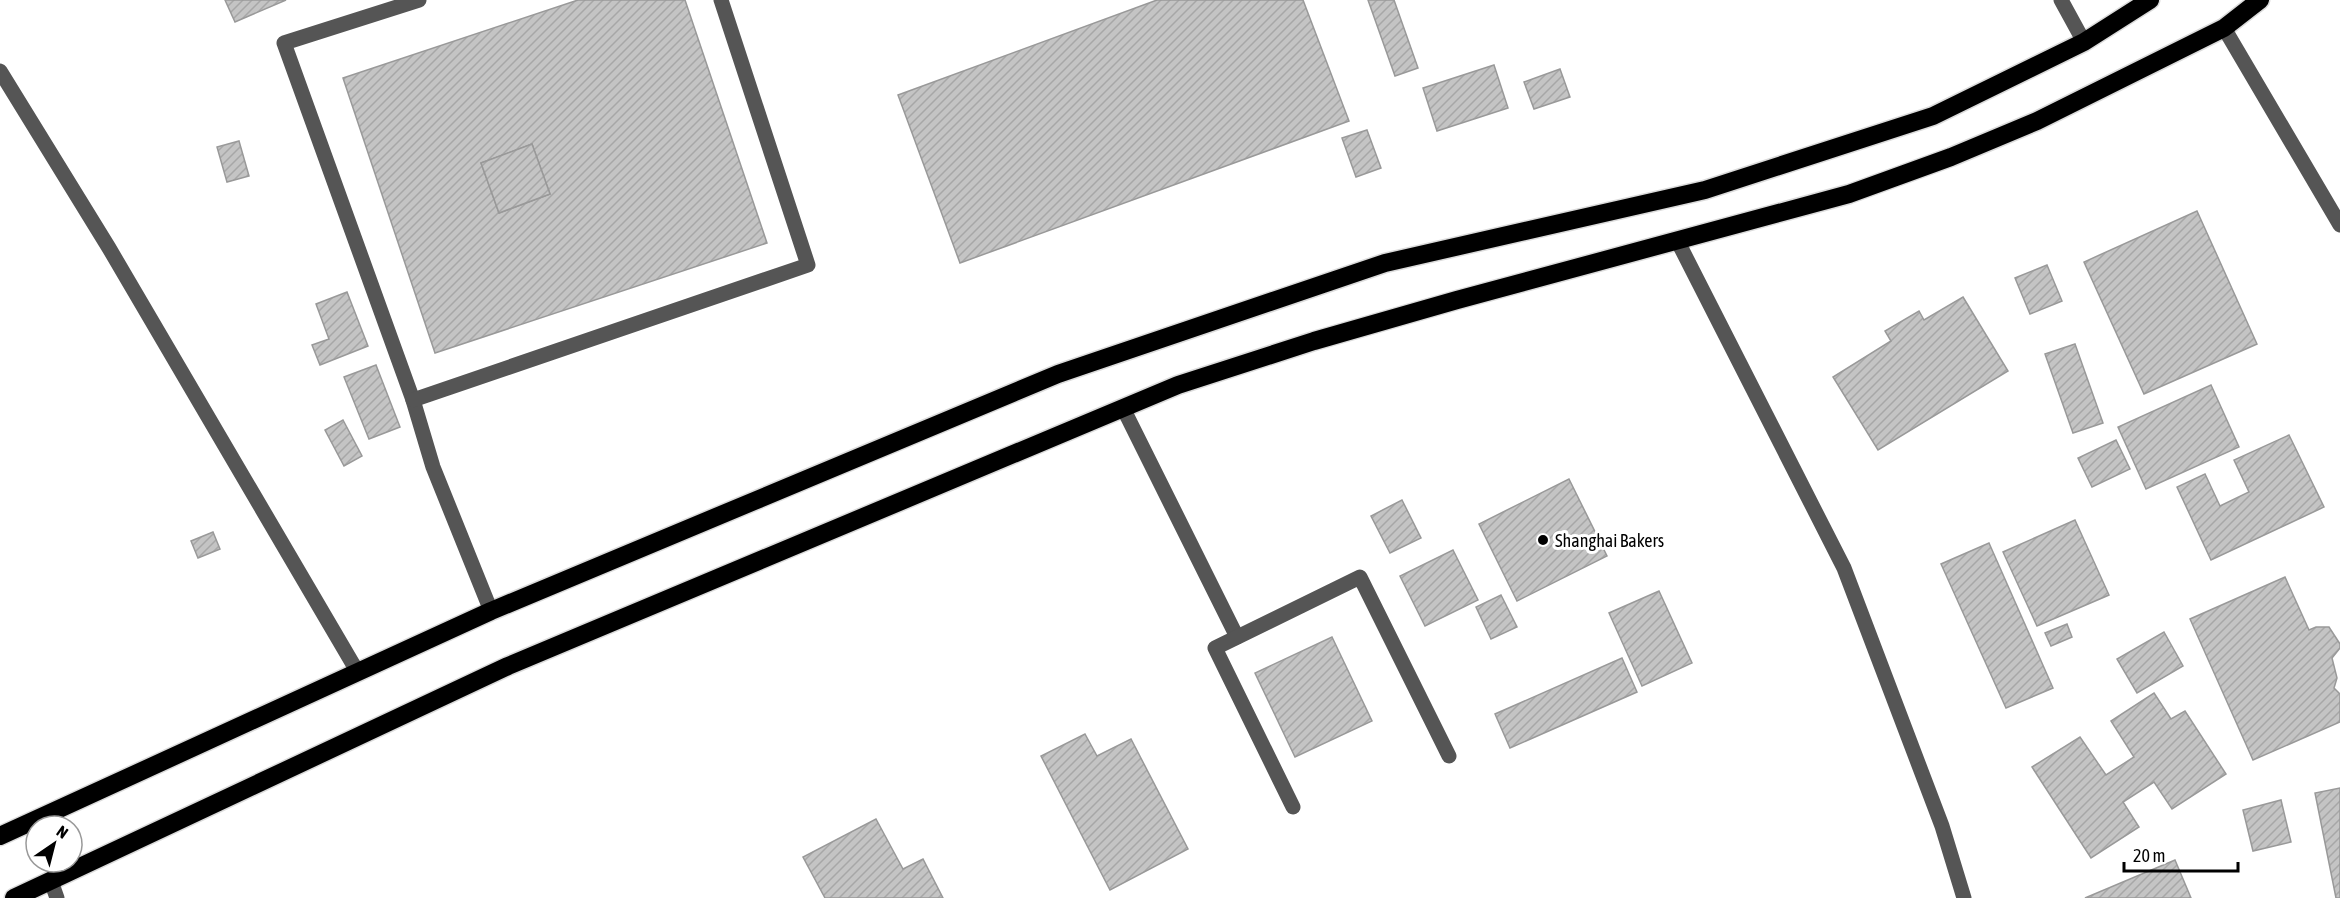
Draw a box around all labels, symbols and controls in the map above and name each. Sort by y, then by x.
place label: Shanghai Bakers [1555,530,1664,551]
marker: Shanghai Bakers [1536,533,1550,547]
north arrow [24,814,84,874]
text: N [54,822,72,842]
scale bar [2124,835,2238,873]
text: 20 m [2133,845,2165,866]

